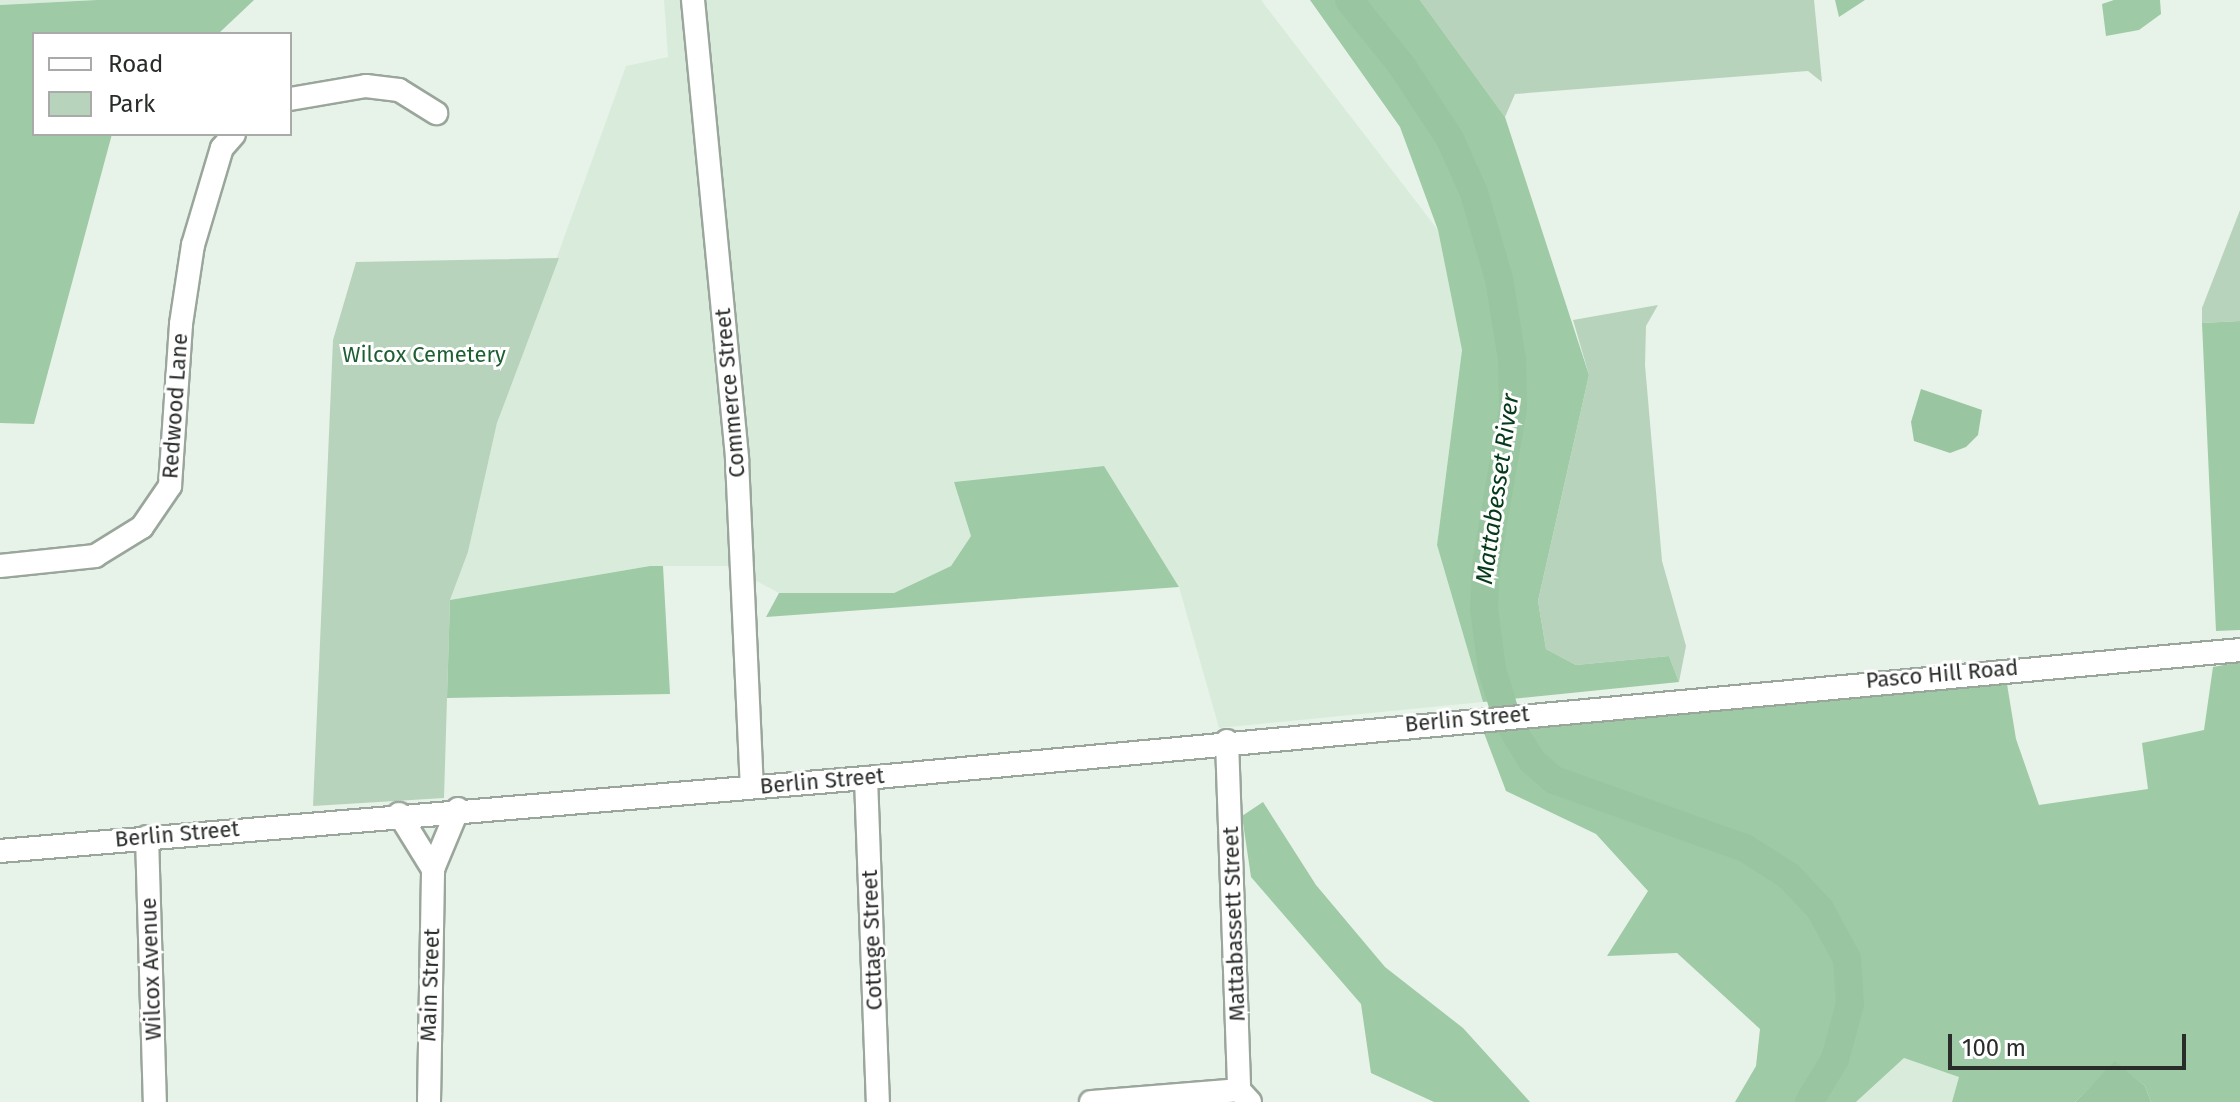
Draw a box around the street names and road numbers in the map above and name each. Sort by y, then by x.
street label: Commerce Street [709,307,751,479]
street label: Redwood Lane [157,332,193,480]
street label: Pasco Hill Road [1865,654,2019,694]
street label: Berlin Street [1404,700,1530,738]
street label: Berlin Street [759,762,885,800]
street label: Berlin Street [114,815,240,853]
street label: Mattabassett Street [1217,826,1251,1022]
street label: Cottage Street [856,869,888,1011]
street label: Wilcox Avenue [135,897,167,1041]
street label: Main Street [415,928,445,1042]

